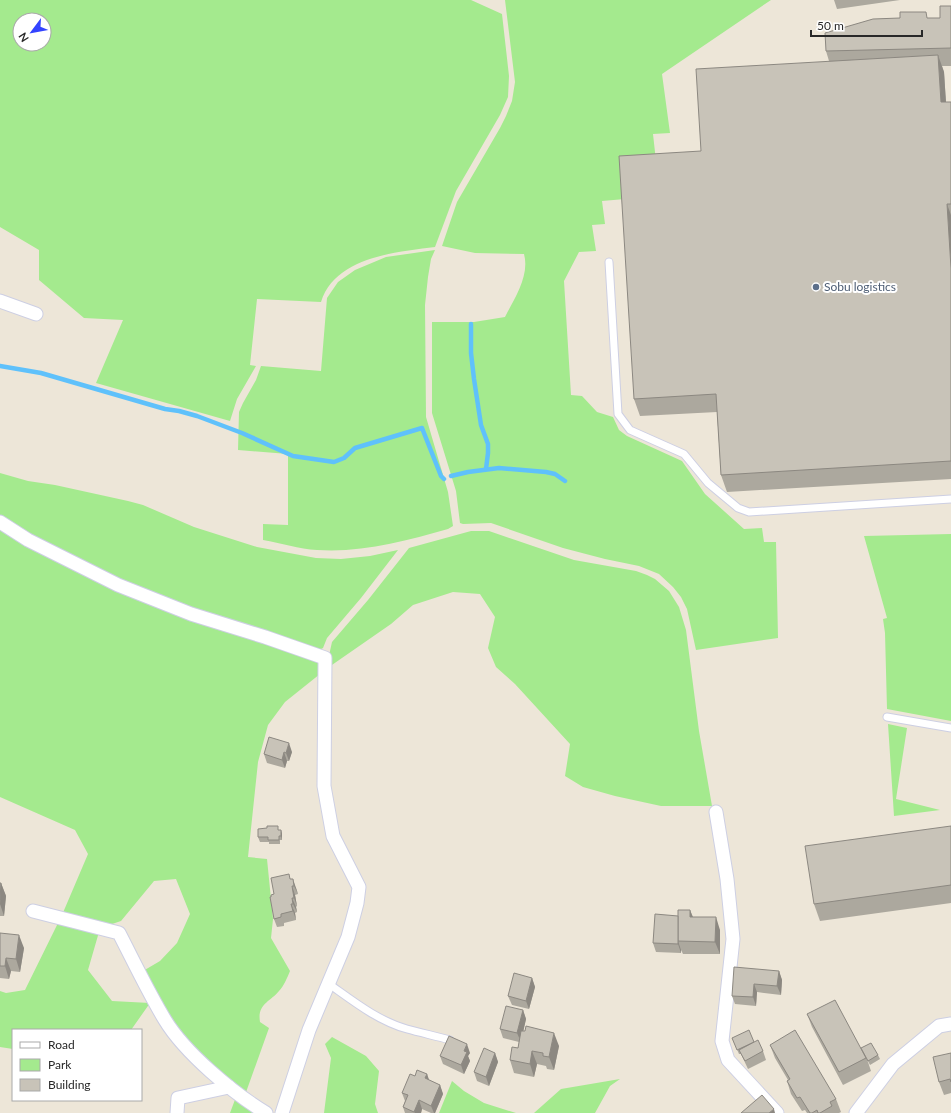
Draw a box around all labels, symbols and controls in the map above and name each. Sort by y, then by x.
north arrow [12,12,52,52]
scale bar [811,12,922,38]
text: 50 m [817,18,844,33]
text: N [15,31,31,45]
place label: Sobu logistics [824,279,896,294]
marker: Sobu logistics [811,282,821,292]
legend [12,1029,142,1101]
text: Road [48,1037,75,1052]
text: Park [48,1057,72,1072]
text: Building [48,1077,91,1092]

